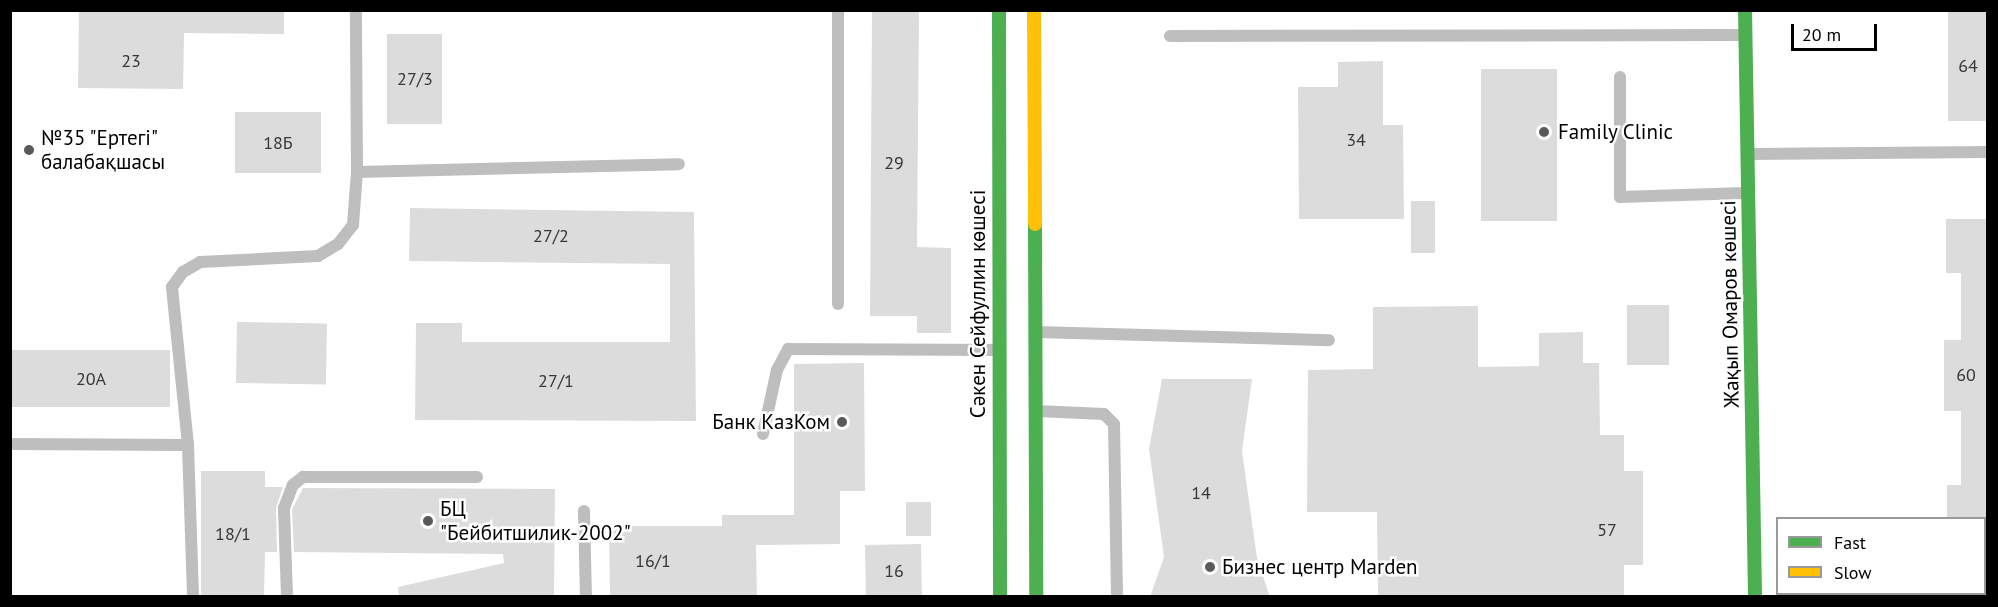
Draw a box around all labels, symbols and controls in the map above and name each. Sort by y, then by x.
scale bar [1794,12,1880,50]
text: 20 m [1802,23,1841,46]
house number: 23 [121,50,141,72]
house number: 64 [1958,55,1978,77]
house number: 27/3 [397,68,433,90]
place label: Family Clinic [1558,119,1674,145]
marker: Family Clinic [1535,123,1553,141]
place label: №35 "Ертегі" балабақшасы [41,125,165,175]
house number: 34 [1346,129,1366,151]
house number: 18Б [263,132,293,154]
marker: №35 "Ертегі" балабақшасы [22,143,36,157]
house number: 29 [884,152,904,174]
street label: Сәкен Сейфуллин көшесі [965,190,991,418]
street label: Жақып Омаров көшесі [1716,200,1744,408]
house number: 27/2 [533,225,569,247]
house number: 60 [1956,364,1976,386]
house number: 20А [76,368,106,390]
house number: 27/1 [538,370,574,392]
place label: Банк КазКом [712,409,830,435]
marker: Банк КазКом [835,415,849,429]
house number: 14 [1191,482,1211,504]
place label: БЦ "Бейбитшилик-2002" [440,496,631,546]
marker: БЦ "Бейбитшилик-2002" [421,514,435,528]
legend [1776,517,1986,595]
house number: 57 [1597,519,1617,541]
house number: 18/1 [215,523,251,545]
text: Fast [1834,531,1866,554]
house number: 16/1 [635,550,671,572]
place label: Бизнес центр Marden [1222,554,1418,580]
house number: 16 [884,560,904,582]
marker: Бизнес центр Marden [1203,560,1217,574]
text: Slow [1834,561,1872,584]

